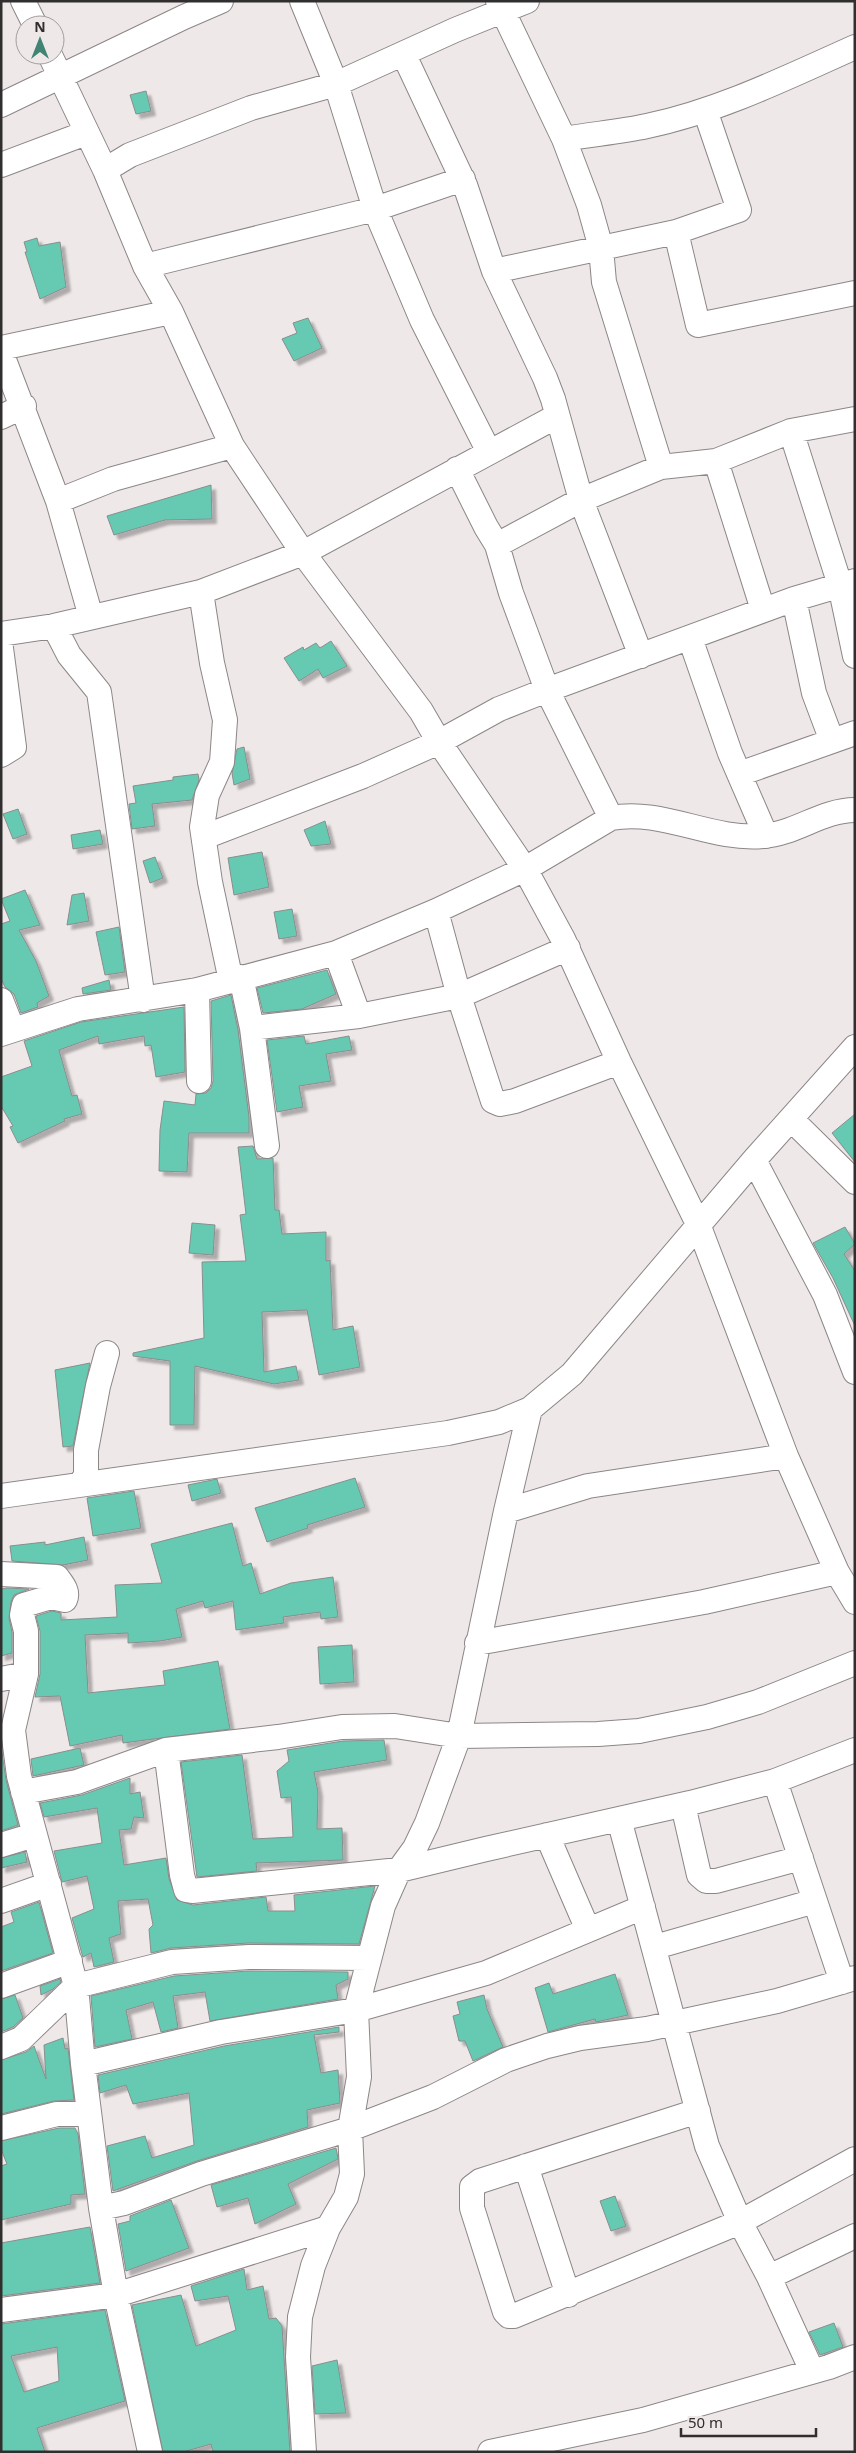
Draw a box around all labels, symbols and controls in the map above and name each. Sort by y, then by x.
north arrow [15,15,65,65]
text: N [34,17,46,36]
scale bar [681,2406,816,2438]
text: 50 m [688,2412,723,2432]

